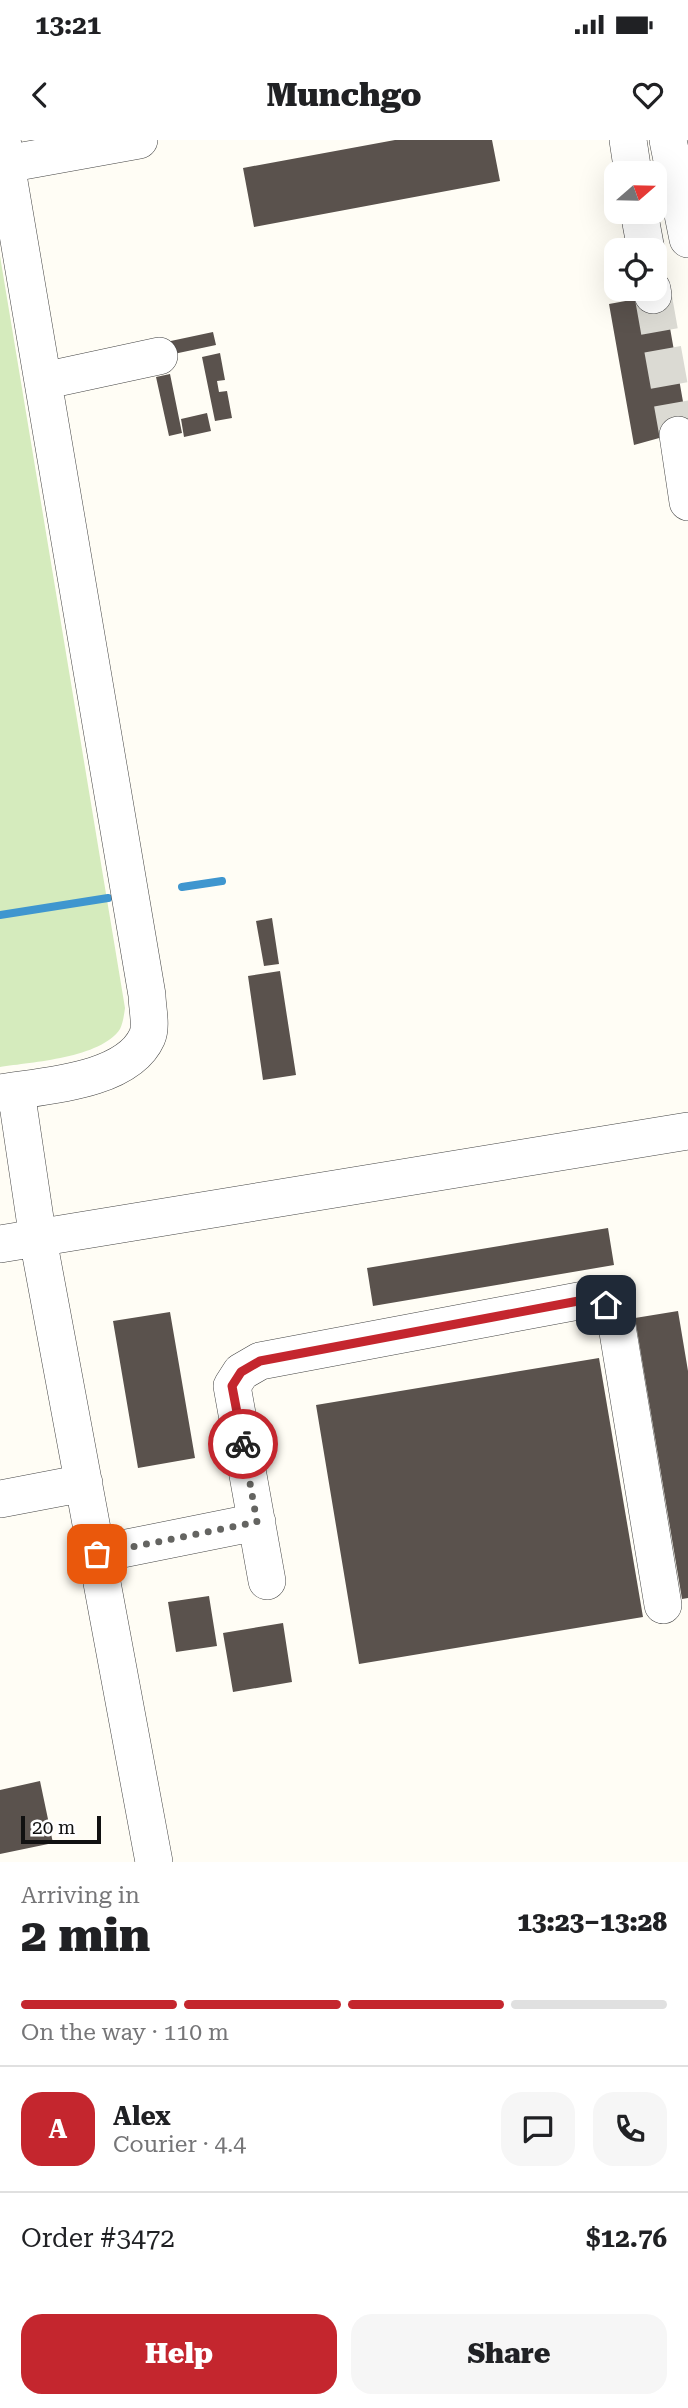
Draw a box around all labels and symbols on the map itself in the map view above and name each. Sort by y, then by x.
north arrow [604,161,667,224]
pin [576,1275,636,1335]
courier [208,1409,278,1479]
pin [67,1524,127,1584]
scale bar [21,1813,102,1845]

